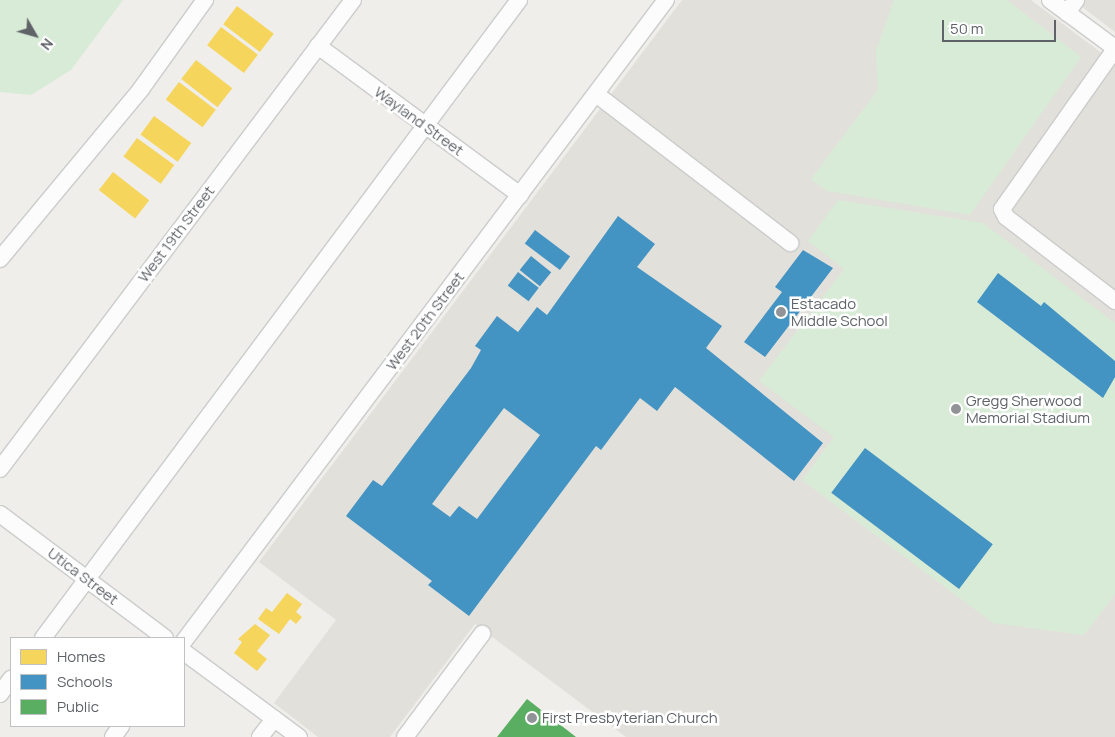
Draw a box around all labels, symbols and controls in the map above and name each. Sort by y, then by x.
north arrow [10,10,60,60]
scale bar [945,10,1059,42]
text: 50 m [950,18,984,39]
text: N [37,35,58,54]
street label: Wayland Street [371,83,467,159]
street label: West 19th Street [134,182,218,286]
street label: West 20th Street [382,268,468,374]
place label: Estacado Middle School [791,294,888,329]
marker: Estacado Middle School [775,306,787,318]
place label: Gregg Sherwood Memorial Stadium [966,391,1090,426]
marker: Gregg Sherwood Memorial Stadium [950,403,962,415]
street label: Utica Street [44,544,122,608]
legend [10,637,185,727]
text: Homes [57,646,105,667]
text: Schools [57,671,113,692]
text: Public [57,696,99,717]
place label: First Presbyterian Church [542,709,718,727]
marker: First Presbyterian Church [526,712,538,724]

